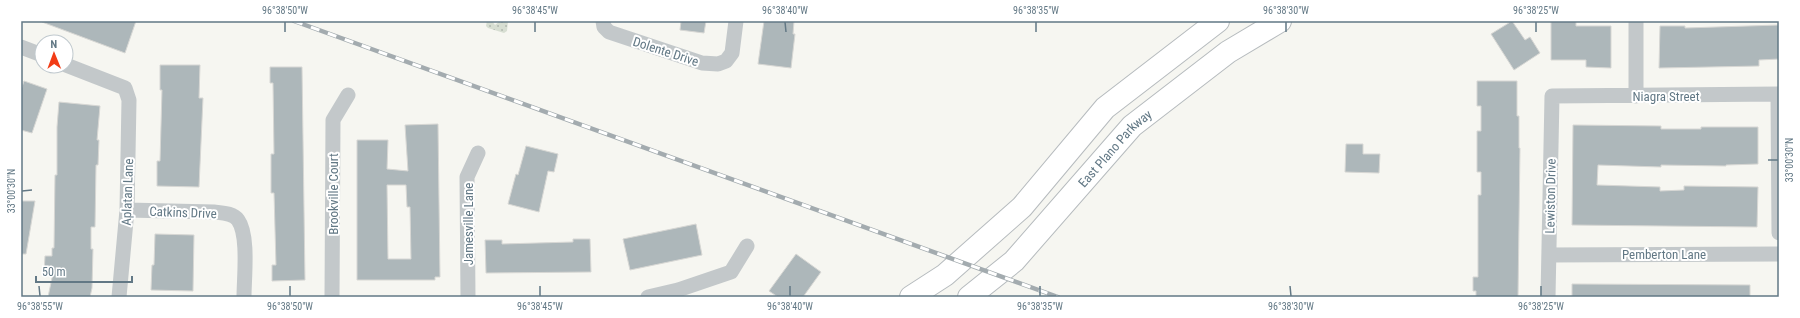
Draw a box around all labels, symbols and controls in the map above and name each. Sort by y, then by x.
text: 96°38'50"W [262,5,308,16]
text: 96°38'45"W [512,5,558,16]
text: 96°38'40"W [762,5,808,16]
text: 96°38'35"W [1013,5,1059,16]
text: 96°38'30"W [1263,5,1309,16]
text: 96°38'25"W [1513,5,1559,16]
north arrow [34,34,74,74]
street label: Dolente Drive [631,34,701,69]
text: N [50,38,58,51]
street label: Niagra Street [1632,89,1700,104]
street label: East Plano Parkway [1075,106,1155,190]
text: 33°00'30"N [1784,138,1795,182]
street label: Brookville Court [326,153,341,235]
street label: Aplatan Lane [119,158,136,226]
street label: Lewiston Drive [1542,158,1559,234]
text: 33°00'30"N [6,169,17,213]
street label: Jamesville Lane [461,183,476,265]
street label: Catkins Drive [149,204,217,221]
street label: Pemberton Lane [1622,247,1706,262]
scale bar [36,258,132,284]
text: 50 m [42,265,66,279]
text: 96°38'55"W [17,301,63,312]
text: 96°38'50"W [267,301,313,312]
text: 96°38'45"W [517,301,563,312]
text: 96°38'40"W [767,301,813,312]
text: 96°38'35"W [1017,301,1063,312]
text: 96°38'30"W [1268,301,1314,312]
text: 96°38'25"W [1518,301,1564,312]

